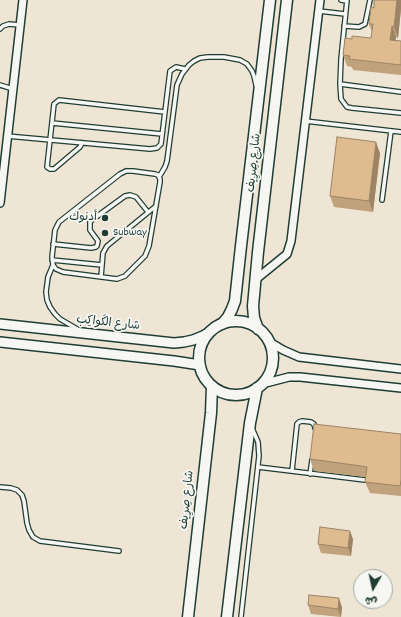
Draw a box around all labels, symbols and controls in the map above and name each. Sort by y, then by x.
street label: شارع صِرِيف [245,133,265,193]
place label: أدنوك [69,211,97,225]
marker: أدنوك [100,213,110,223]
place label: Subway [113,226,147,240]
marker: Subway [100,228,110,238]
street label: شارع الكَواكِب [75,313,141,335]
street label: شارع صِرِيف [178,470,198,530]
north arrow [353,569,393,609]
text: ش [364,591,379,609]

